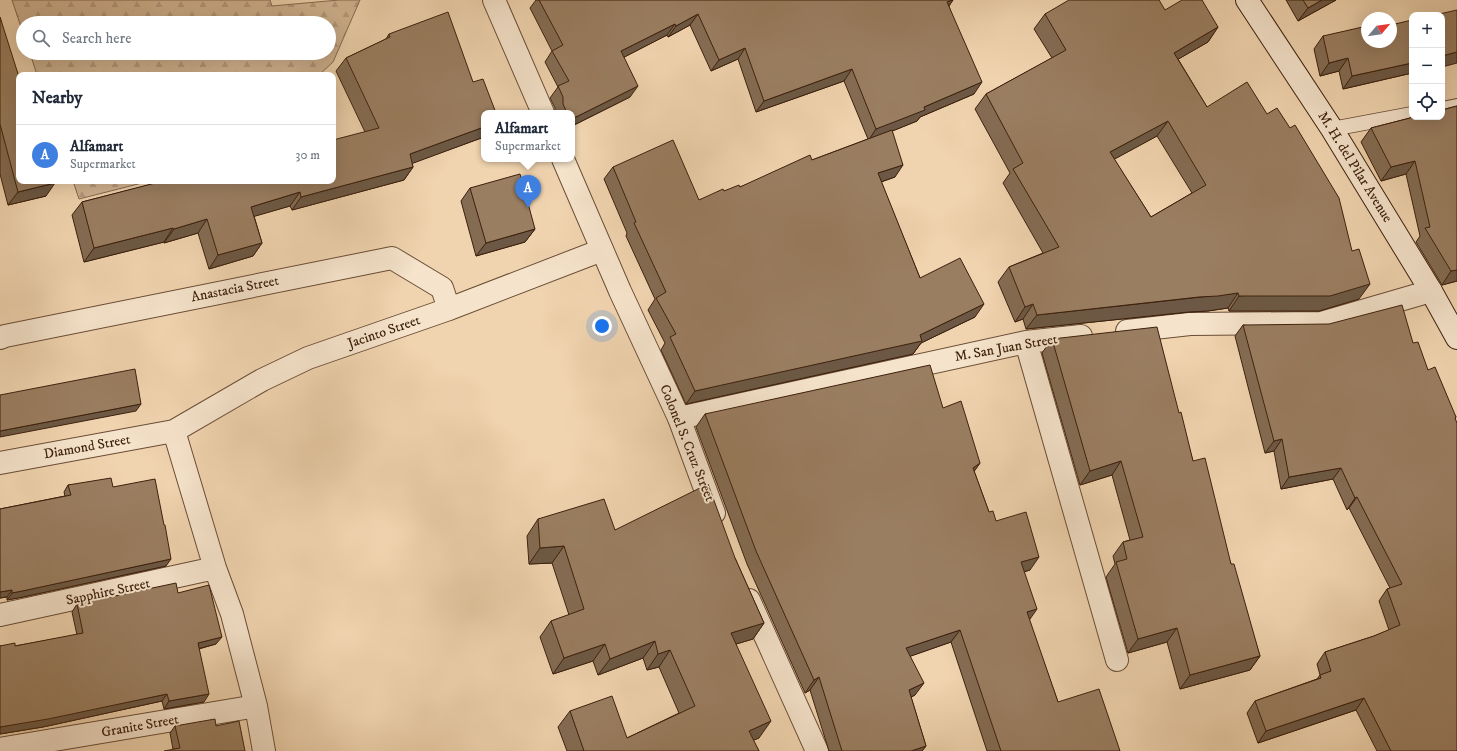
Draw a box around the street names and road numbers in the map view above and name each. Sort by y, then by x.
street label: M. H. del Pilar Avenue [1314,108,1397,226]
street label: Anastacia Street [190,272,281,306]
street label: Jacinto Street [343,311,423,353]
street label: M. San Juan Street [953,330,1059,366]
street label: Colonel S. Cruz Street [655,382,719,504]
street label: Diamond Street [42,430,132,463]
street label: Sapphire Street [64,574,152,610]
street label: Granite Street [100,710,181,742]

